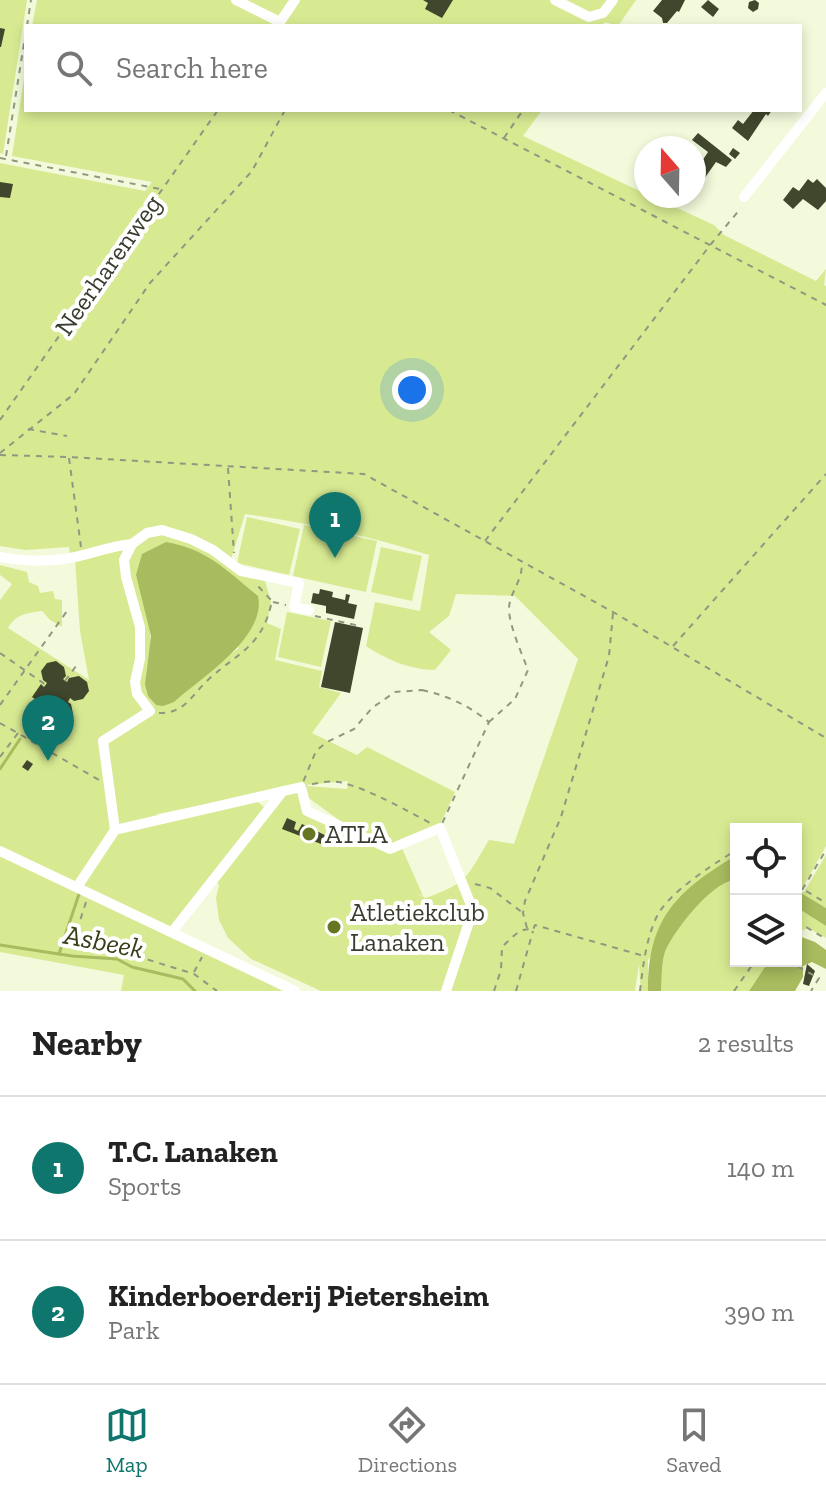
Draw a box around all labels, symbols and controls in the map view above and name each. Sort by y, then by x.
search box [24,24,802,112]
icon: search [52,46,96,90]
text: Search here [116,50,268,86]
north arrow [634,136,706,208]
street label: Neerharenweg [48,188,168,342]
your location [392,370,432,410]
pin: 1 [309,492,361,558]
pin: 2 [22,695,74,761]
place label: ATLA [325,818,389,850]
map controls [730,823,802,967]
button: locate [730,823,802,895]
marker: ATLA [300,825,318,843]
button: layers [730,895,802,967]
place label: Atletiekclub Lanaken [350,896,485,958]
water label: Asbeek [60,917,147,965]
marker: Atletiekclub Lanaken [325,918,343,936]
text: Nearby [32,1023,142,1064]
text: 2 results [698,1027,794,1059]
text: T.C. Lanaken [108,1134,278,1170]
text: 1 [53,1152,63,1184]
text: 140 m [727,1152,794,1184]
text: Sports [108,1170,181,1202]
text: Kinderboerderij Pietersheim [108,1278,489,1314]
text: 2 [51,1296,65,1328]
text: 390 m [724,1296,794,1328]
text: Park [108,1314,160,1346]
tab: Map [105,1403,149,1478]
tab: Directions [358,1403,457,1478]
tab: Saved [666,1403,721,1478]

